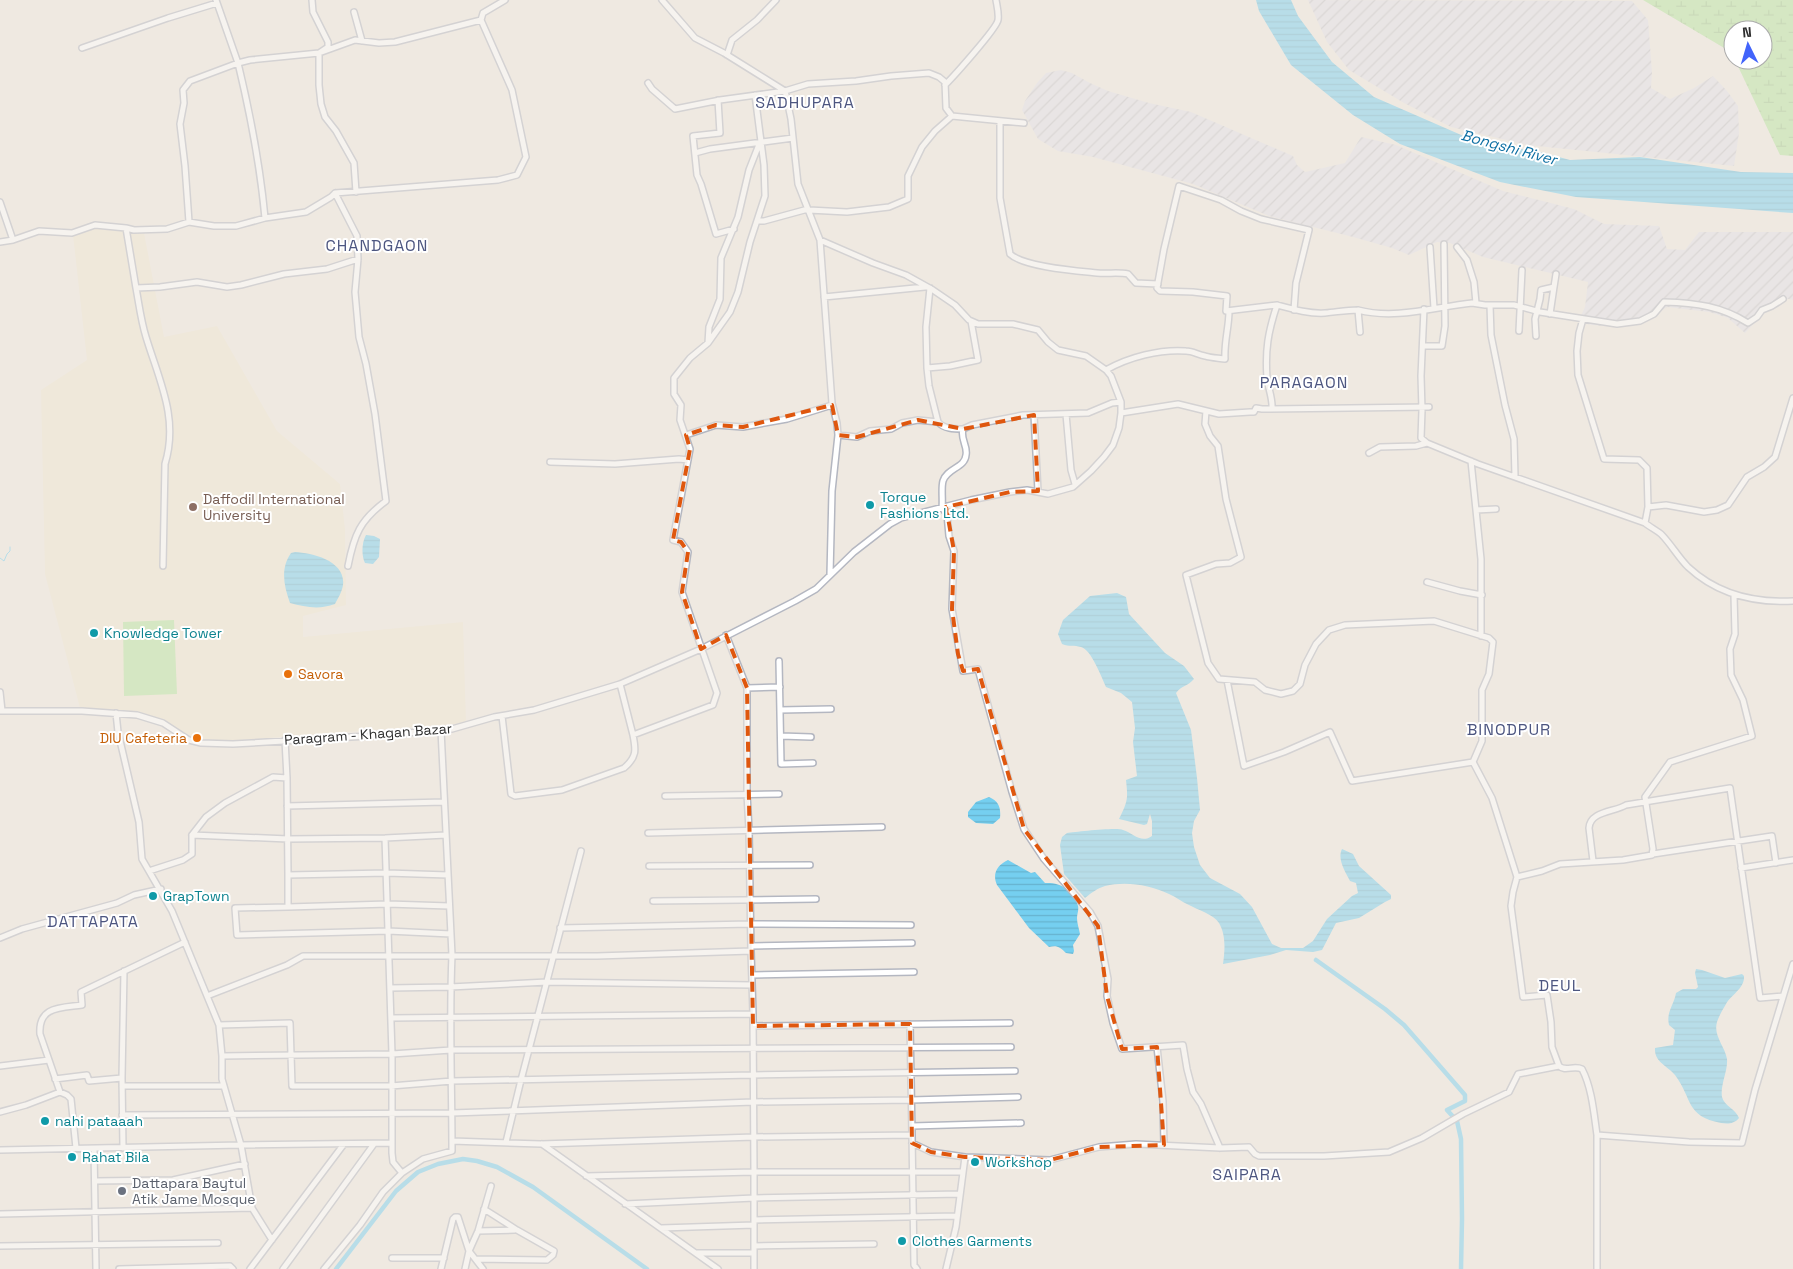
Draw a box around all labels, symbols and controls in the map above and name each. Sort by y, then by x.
north arrow [1723,20,1773,70]
text: N [1741,23,1752,41]
district label: SADHUPARA [755,92,855,113]
water label: Bongshi River [1459,125,1560,169]
district label: CHANDGAON [326,235,428,256]
district label: PARAGAON [1260,372,1348,393]
place label: Torque Fashions Ltd. [880,488,969,522]
place label: Daffodil International University [203,490,345,524]
marker: Torque Fashions Ltd. [864,499,876,511]
marker: Daffodil International University [187,501,199,513]
place label: Knowledge Tower [104,624,222,642]
marker: Knowledge Tower [88,627,100,639]
place label: Savora [298,665,343,683]
marker: Savora [282,668,294,680]
street label: Paragram - Khagan Bazar [283,719,453,749]
district label: BINODPUR [1467,719,1551,740]
place label: DIU Cafeteria [100,729,187,747]
marker: DIU Cafeteria [191,732,203,744]
place label: GrapTown [163,887,229,905]
marker: GrapTown [147,890,159,902]
district label: DATTAPATA [47,911,139,932]
district label: DEUL [1538,975,1582,996]
place label: nahi pataaah [55,1112,143,1130]
marker: nahi pataaah [39,1115,51,1127]
place label: Rahat Bila [82,1148,149,1166]
marker: Rahat Bila [66,1151,78,1163]
place label: Workshop [985,1153,1052,1171]
marker: Workshop [969,1156,981,1168]
district label: SAIPARA [1212,1164,1282,1185]
place label: Dattapara Baytul Atik Jame Mosque [132,1174,256,1208]
marker: Dattapara Baytul Atik Jame Mosque [116,1185,128,1197]
place label: Clothes Garments [912,1232,1032,1250]
marker: Clothes Garments [896,1235,908,1247]

